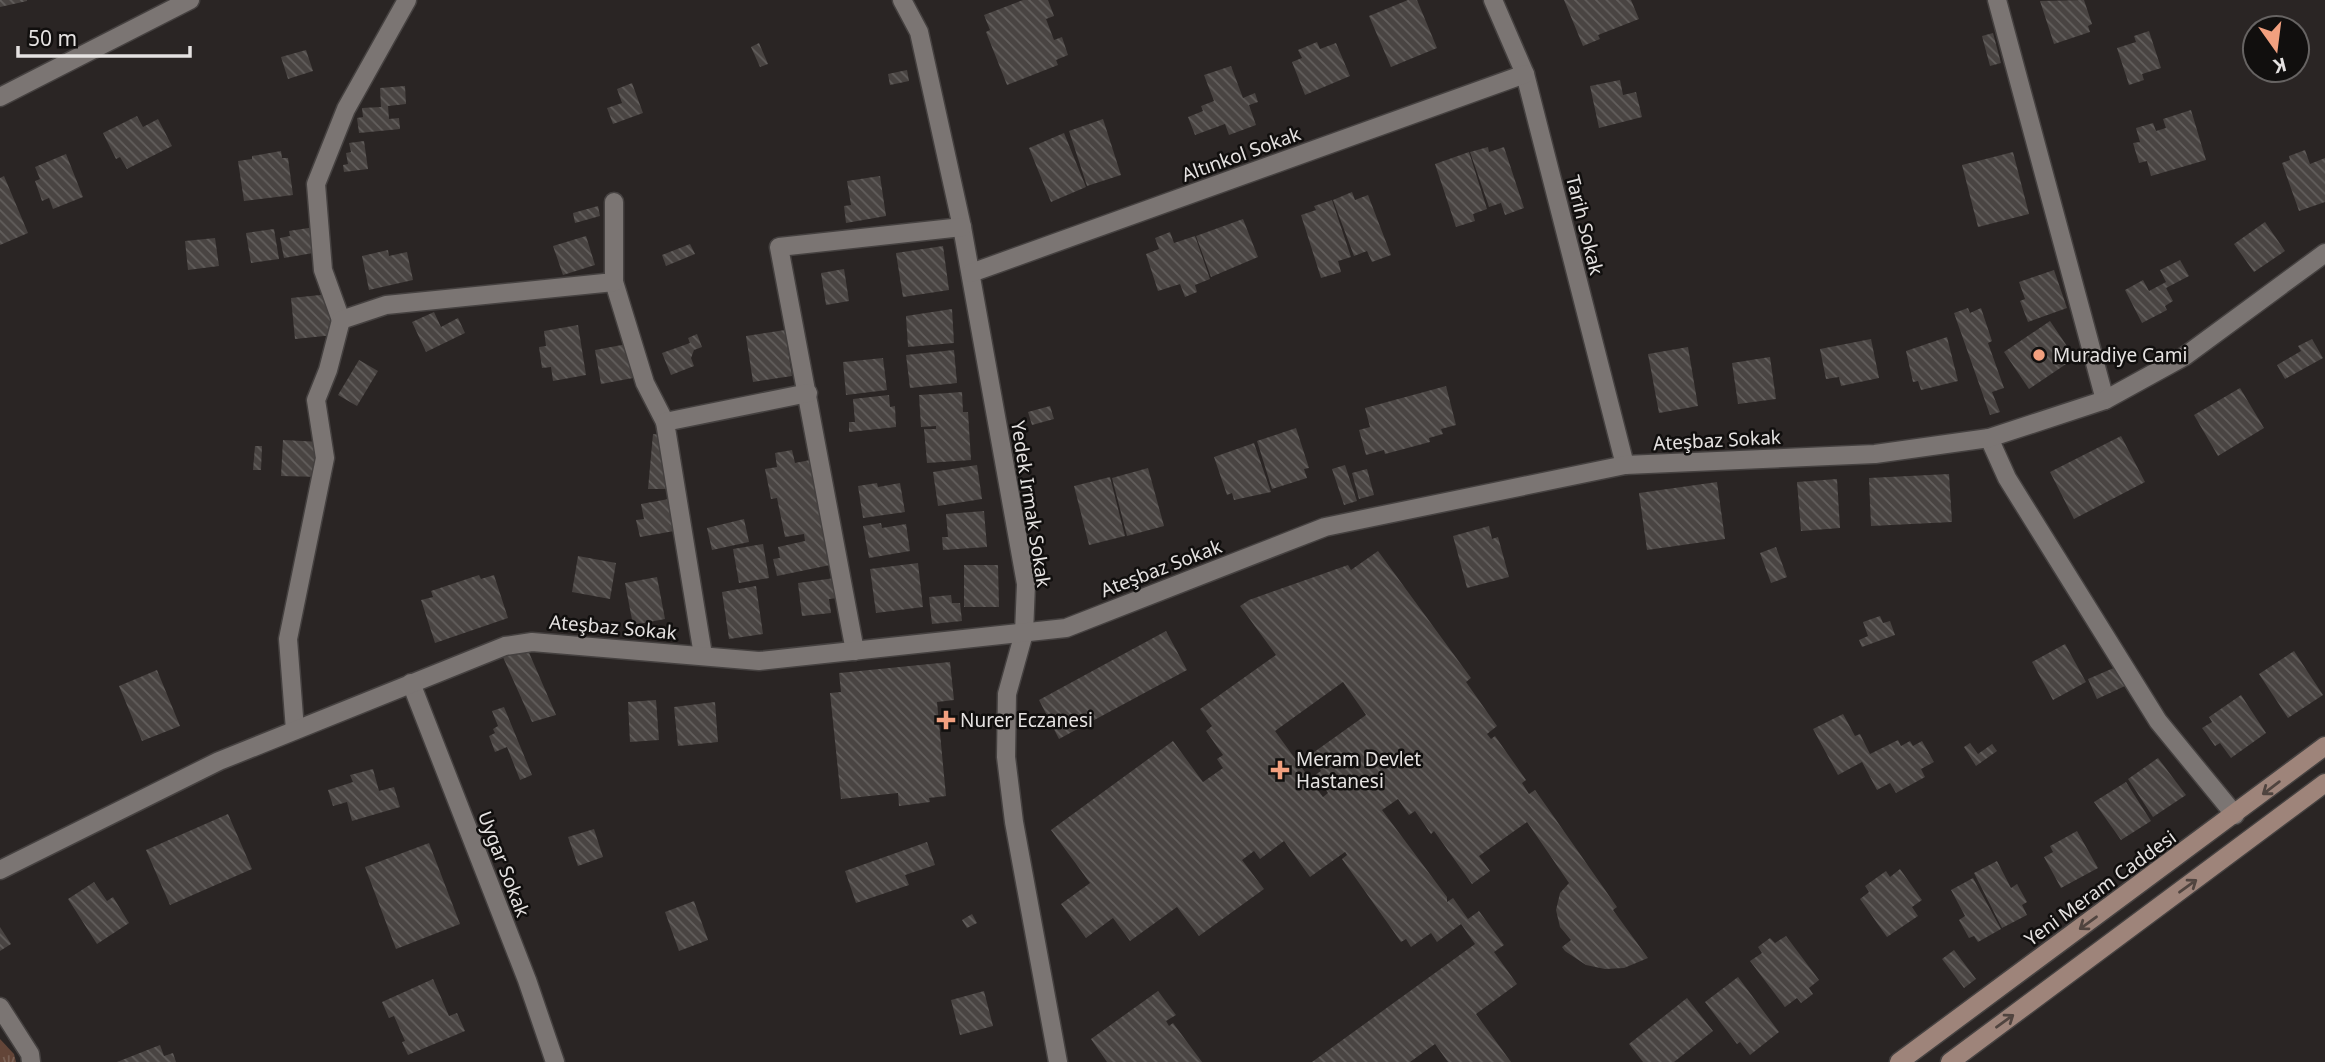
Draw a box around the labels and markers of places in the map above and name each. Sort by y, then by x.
place label: Muradiye Cami [2053,342,2187,368]
marker: Muradiye Cami [2031,347,2047,363]
place label: Nurer Eczanesi [960,707,1093,733]
marker: Nurer Eczanesi [938,712,954,728]
place label: Meram Devlet Hastanesi [1296,746,1421,794]
marker: Meram Devlet Hastanesi [1270,760,1290,780]

